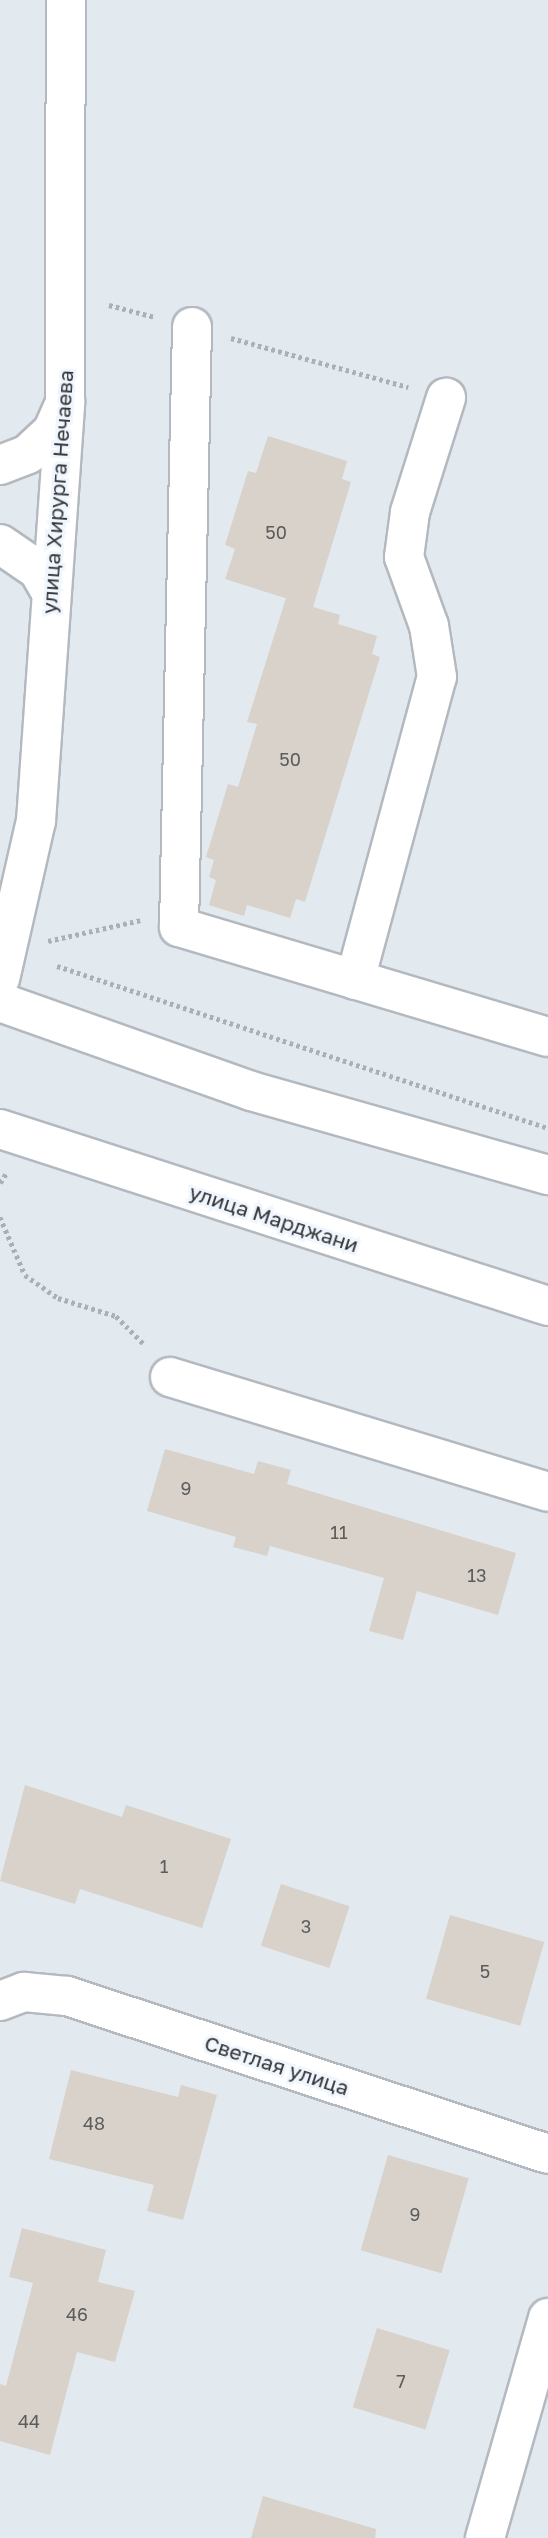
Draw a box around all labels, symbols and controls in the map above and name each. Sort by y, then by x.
street label: улица Хирурга Нечаева [36,369,78,615]
house number: 50 [265,521,287,543]
house number: 50 [279,748,301,770]
street label: улица Марджани [186,1179,362,1257]
house number: 9 [181,1477,191,1499]
house number: 11 [330,1521,348,1543]
house number: 13 [467,1564,487,1586]
house number: 1 [160,1855,168,1877]
house number: 3 [301,1915,311,1937]
house number: 5 [480,1960,490,1982]
street label: Светлая улица [202,2030,352,2100]
house number: 48 [83,2112,105,2134]
house number: 9 [410,2203,420,2225]
house number: 46 [66,2303,88,2325]
house number: 7 [396,2370,406,2392]
house number: 44 [18,2410,40,2432]

